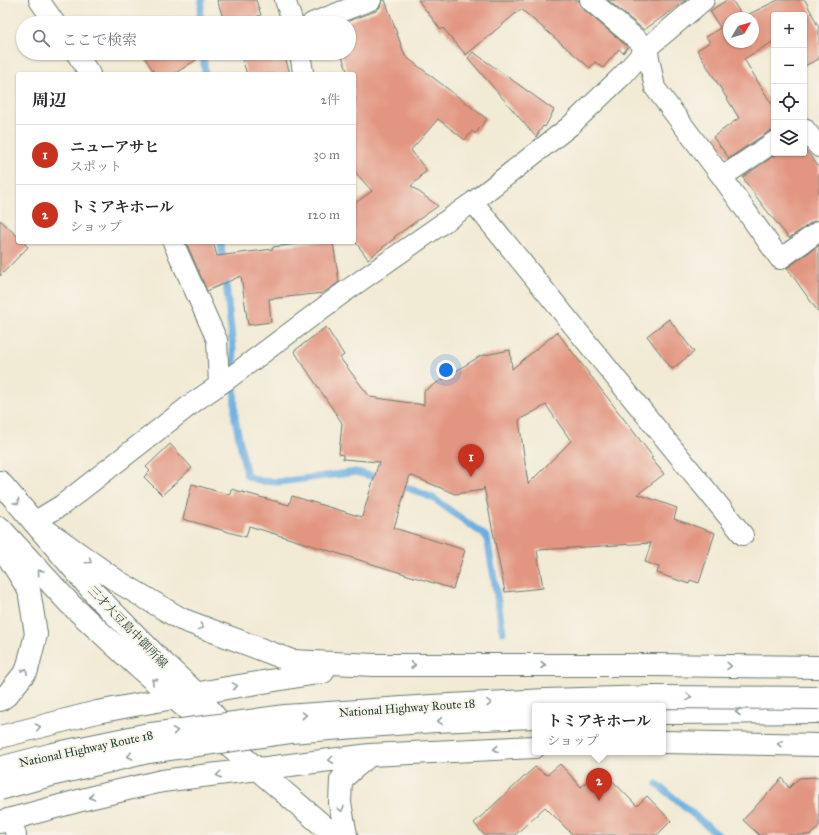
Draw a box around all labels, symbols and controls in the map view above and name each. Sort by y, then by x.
north arrow [723,12,759,48]
map controls [771,12,807,156]
button: + [771,12,807,48]
search box [16,16,356,60]
icon: search [30,27,52,49]
text: ここで検索 [62,31,137,49]
button: − [771,48,807,84]
button: locate [771,84,807,120]
text: 周辺 [32,90,66,111]
text: 2件 [321,92,340,108]
button: layers [771,120,807,156]
text: ニューアサヒ [70,138,159,156]
text: 1 [42,147,48,163]
text: 30 m [314,147,340,163]
text: スポット [70,159,122,175]
text: トミアキホール [70,198,174,216]
text: 2 [42,207,48,223]
text: 120 m [307,207,340,223]
text: ショップ [70,219,122,235]
your location [436,360,456,380]
pin: 1 [458,444,484,477]
one-way arrow [13,497,20,505]
one-way arrow [85,556,92,564]
one-way arrow [38,569,45,576]
street label: 三才大豆島中御所線 [85,583,171,671]
one-way arrow [197,623,204,631]
one-way arrow [410,661,416,669]
one-way arrow [540,661,546,669]
one-way arrow [726,662,732,670]
one-way arrow [20,668,28,675]
one-way arrow [151,678,159,686]
one-way arrow [232,682,238,691]
one-way arrow [686,693,692,701]
street label: National Highway Route 18 [338,696,476,721]
one-way arrow [486,699,492,707]
popup [532,703,666,755]
one-way arrow [735,708,741,716]
one-way arrow [301,710,307,719]
text: トミアキホール [547,712,651,730]
one-way arrow [437,716,443,725]
one-way arrow [34,723,41,732]
one-way arrow [172,727,178,736]
street label: National Highway Route 18 [18,728,154,771]
text: ショップ [547,733,599,749]
one-way arrow [777,740,783,748]
one-way arrow [493,744,499,753]
one-way arrow [127,752,134,760]
one-way arrow [328,756,334,765]
pin: 2 [586,768,612,801]
one-way arrow [216,770,222,779]
one-way arrow [88,793,95,801]
one-way arrow [336,806,345,812]

